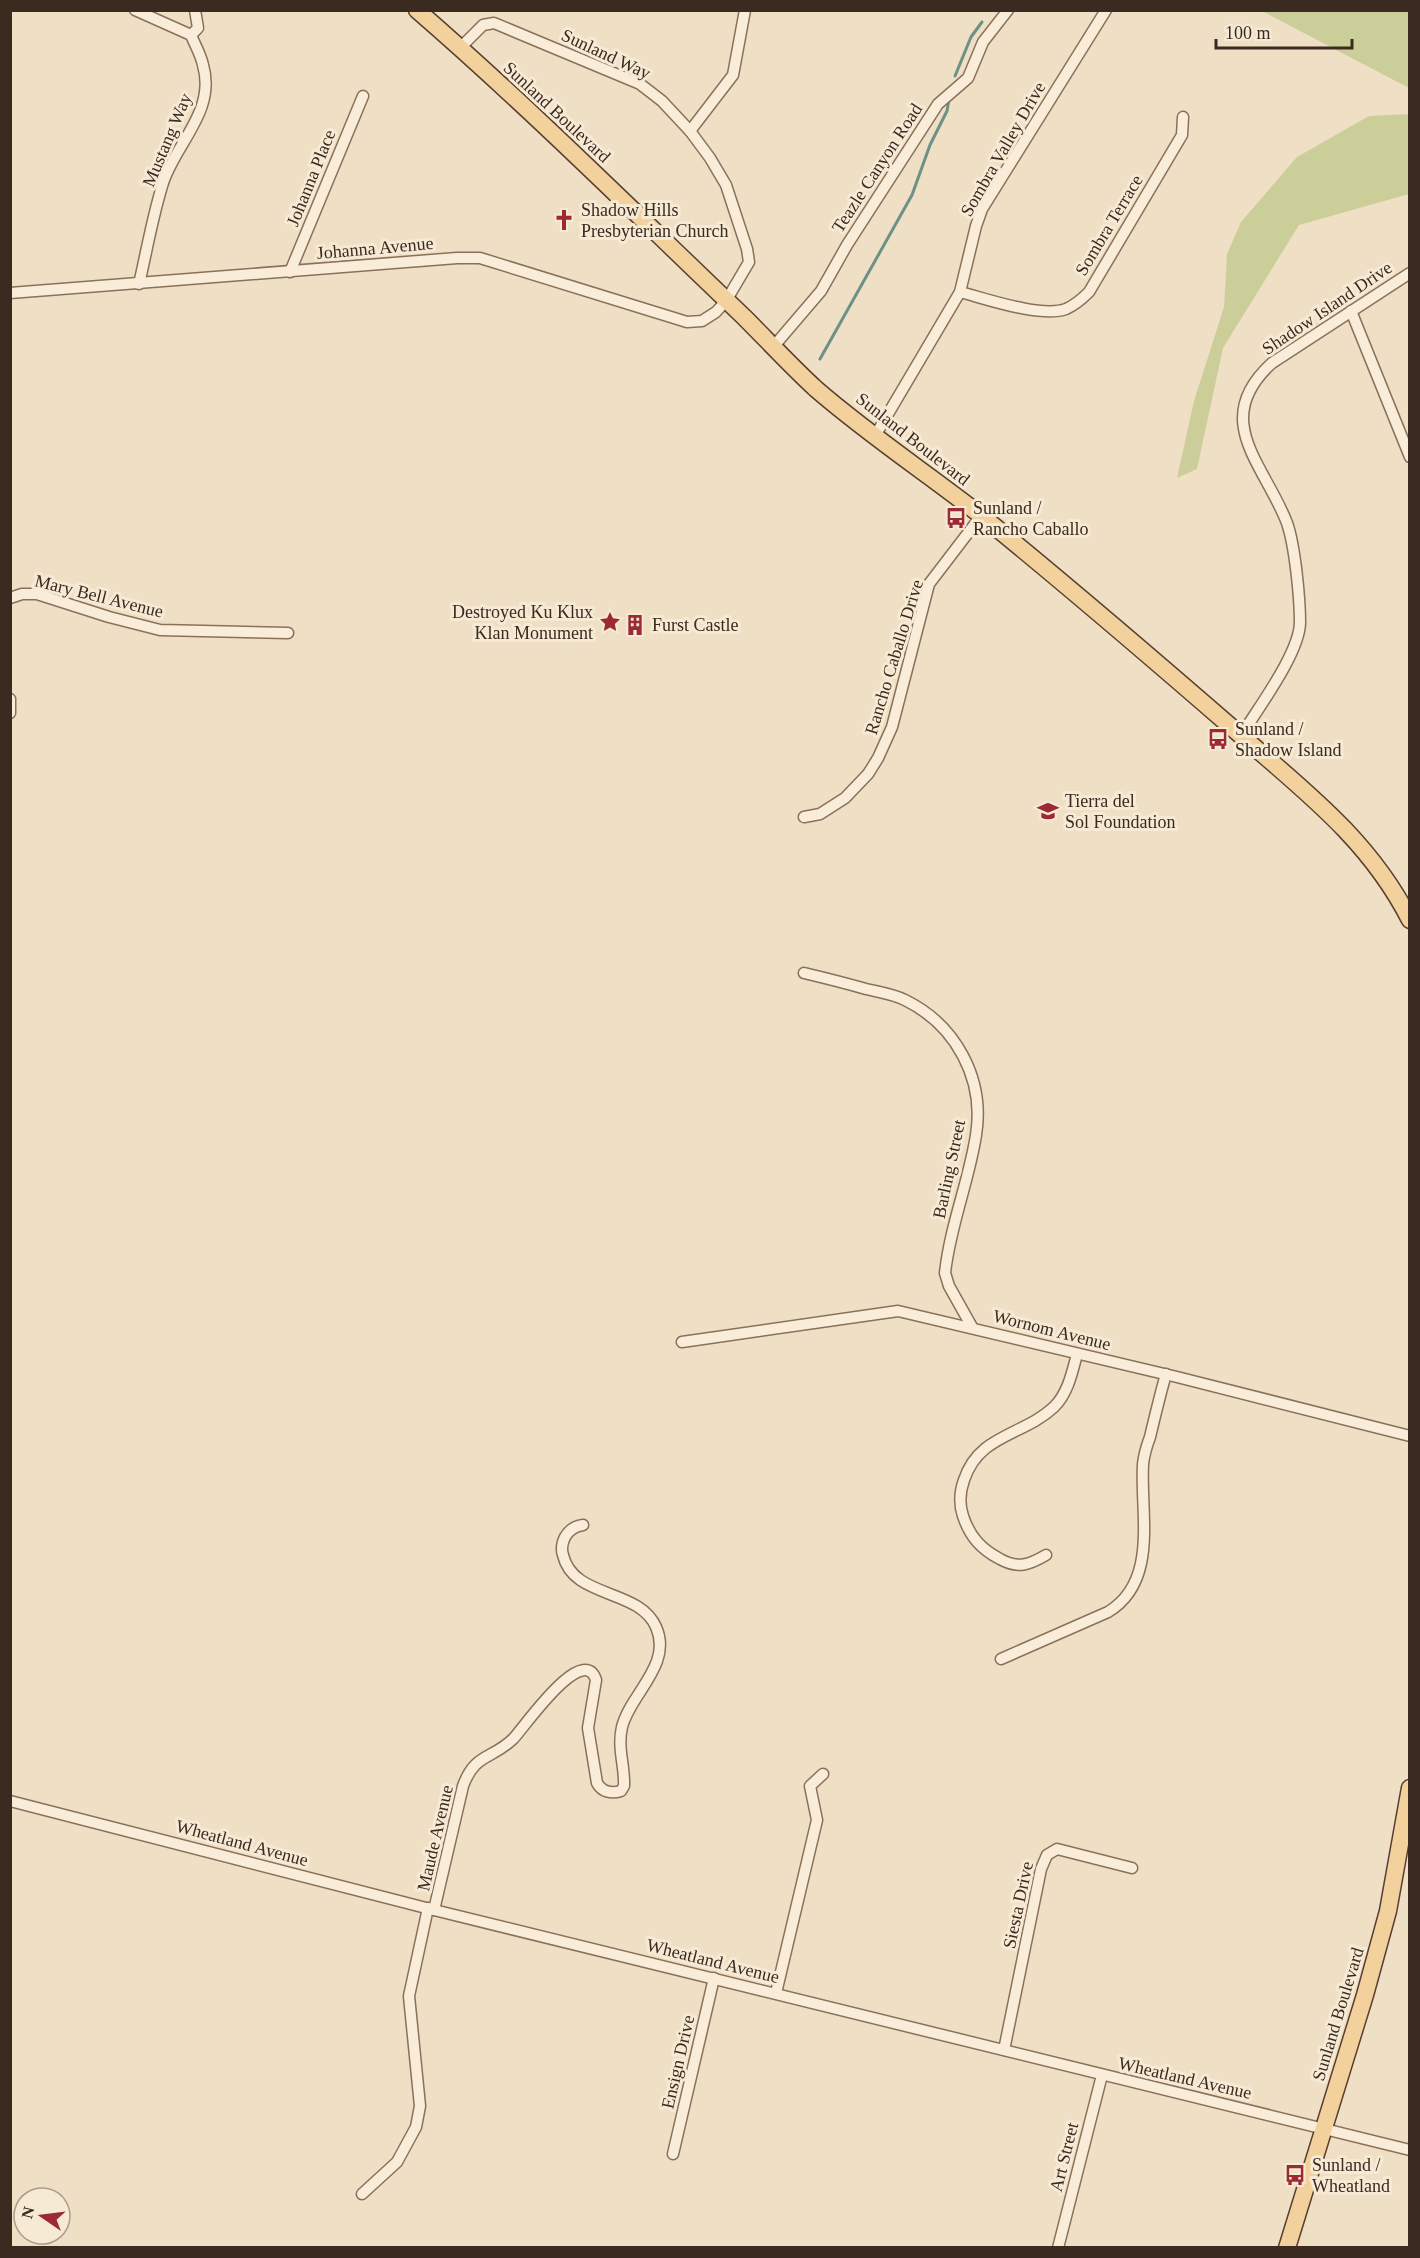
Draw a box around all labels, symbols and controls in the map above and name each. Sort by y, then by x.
scale bar [1216,12,1352,50]
text: 100 m [1225,23,1271,43]
street label: Sunland Way [558,25,654,83]
street label: Sunland Boulevard [500,57,614,167]
street label: Sombra Valley Drive [956,78,1050,220]
street label: Mustang Way [138,90,196,190]
street label: Teazle Canyon Road [828,100,926,236]
street label: Johanna Place [283,127,339,229]
street label: Sombra Terrace [1071,171,1147,279]
place label: Shadow Hills Presbyterian Church [581,200,728,241]
church icon: Shadow Hills Presbyterian Church [552,208,576,232]
street label: Johanna Avenue [316,233,434,263]
street label: Shadow Island Drive [1258,257,1396,359]
street label: Sunland Boulevard [852,388,974,490]
place label: Sunland / Rancho Caballo [973,498,1088,539]
bus stop icon: Sunland / Rancho Caballo [944,506,968,530]
street label: Mary Bell Avenue [33,570,165,622]
street label: Rancho Caballo Drive [861,577,927,737]
place label: Destroyed Ku Klux Klan Monument [452,602,593,643]
place icon: Destroyed Ku Klux Klan Monument [598,610,622,634]
building icon: Furst Castle [623,613,647,637]
place label: Furst Castle [652,615,739,635]
place label: Sunland / Shadow Island [1235,719,1342,760]
bus stop icon: Sunland / Shadow Island [1206,727,1230,751]
place label: Tierra del Sol Foundation [1065,791,1176,832]
school or university icon: Tierra del Sol Foundation [1036,799,1060,823]
street label: Barling Street [929,1118,969,1220]
street label: Wornom Avenue [991,1306,1113,1354]
street label: Maude Avenue [413,1783,457,1893]
street label: Wheatland Avenue [174,1816,310,1870]
street label: Siesta Drive [999,1860,1037,1950]
street label: Wheatland Avenue [645,1935,781,1987]
street label: Sunland Boulevard [1308,1945,1368,2083]
street label: Ensign Drive [658,2013,698,2111]
street label: Wheatland Avenue [1116,2053,1254,2103]
street label: Art Street [1046,2120,1082,2194]
place label: Sunland / Wheatland [1312,2155,1390,2196]
bus stop icon: Sunland / Wheatland [1283,2163,1307,2187]
north arrow [12,2186,72,2246]
text: N [18,2204,38,2220]

